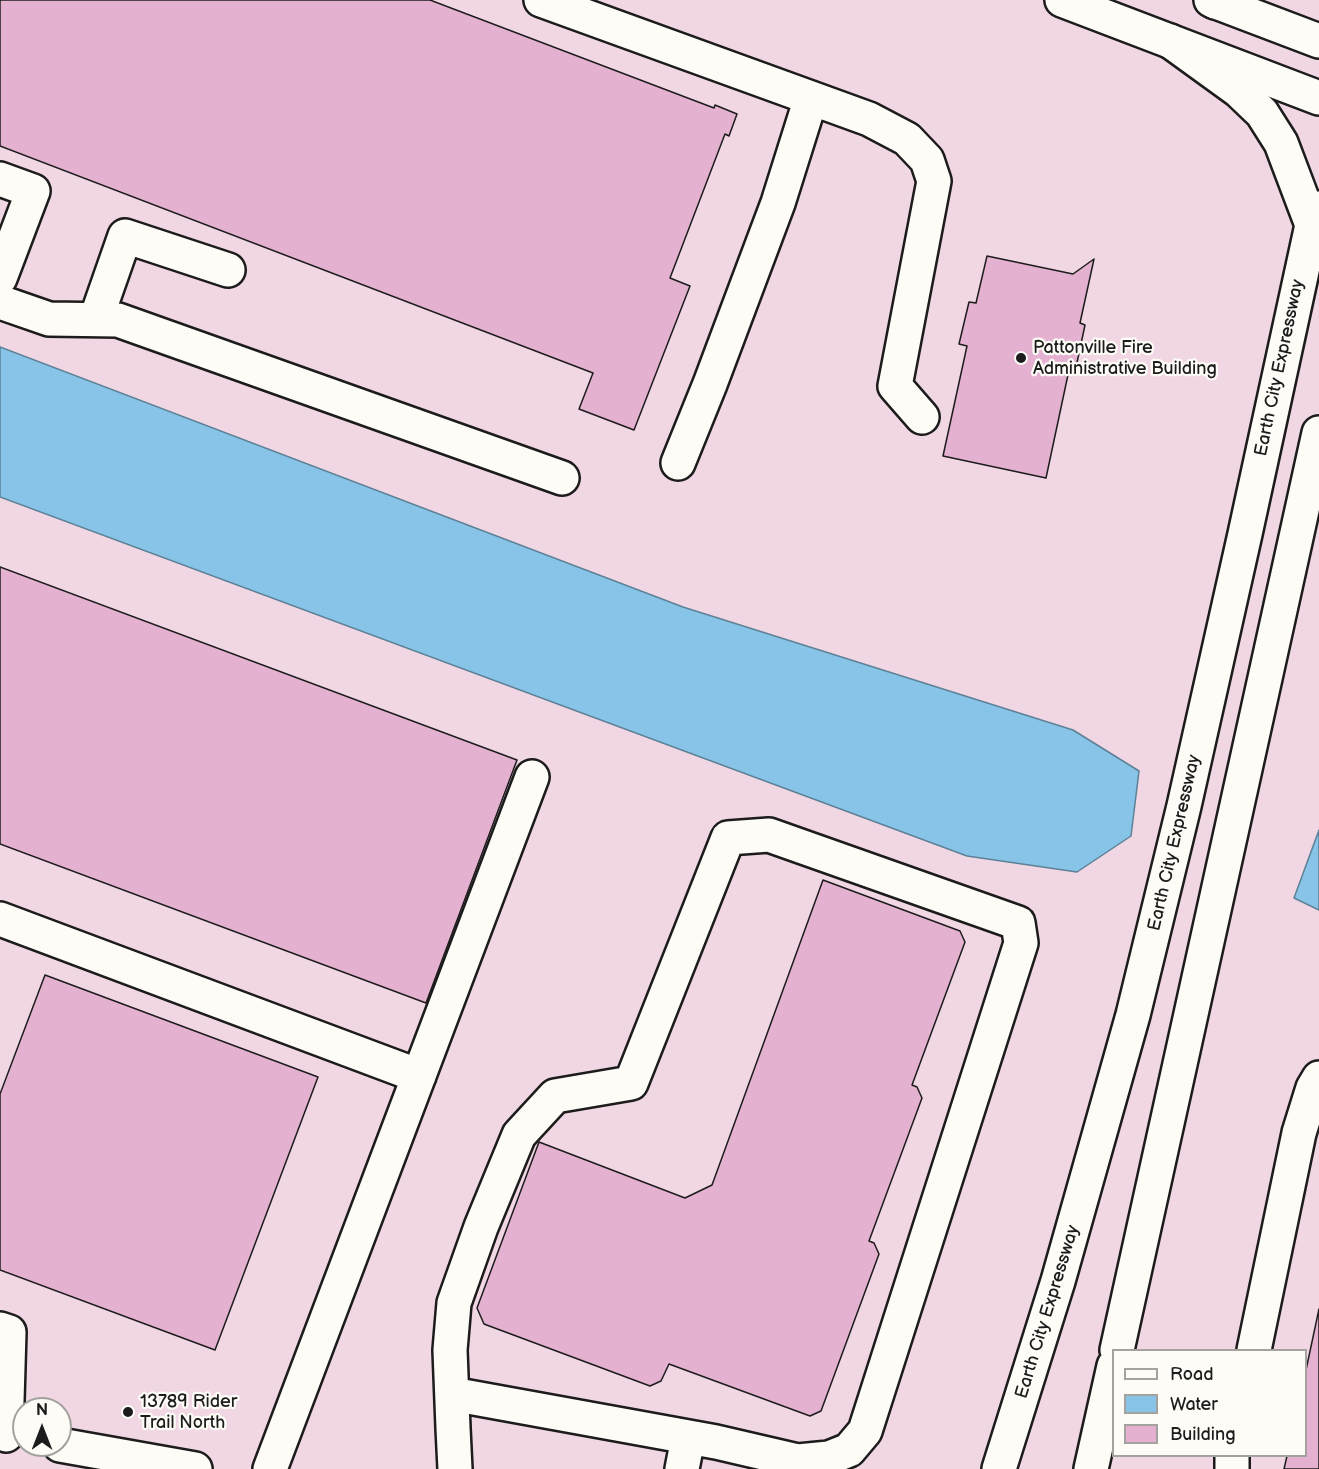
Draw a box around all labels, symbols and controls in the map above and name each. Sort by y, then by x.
street label: Earth City Expressway [1251,278,1309,458]
place label: Pattonville Fire Administrative Building [1033,337,1217,380]
marker: Pattonville Fire Administrative Building [1014,351,1028,365]
street label: Earth City Expressway [1144,753,1206,933]
street label: Earth City Expressway [1011,1223,1085,1401]
legend [1112,1349,1307,1457]
text: Road [1170,1364,1214,1385]
place label: 13789 Rider Trail North [140,1391,237,1434]
text: Water [1170,1394,1218,1415]
north arrow [12,1397,72,1457]
text: N [36,1401,48,1420]
marker: 13789 Rider Trail North [121,1405,135,1419]
text: Building [1170,1424,1236,1445]

